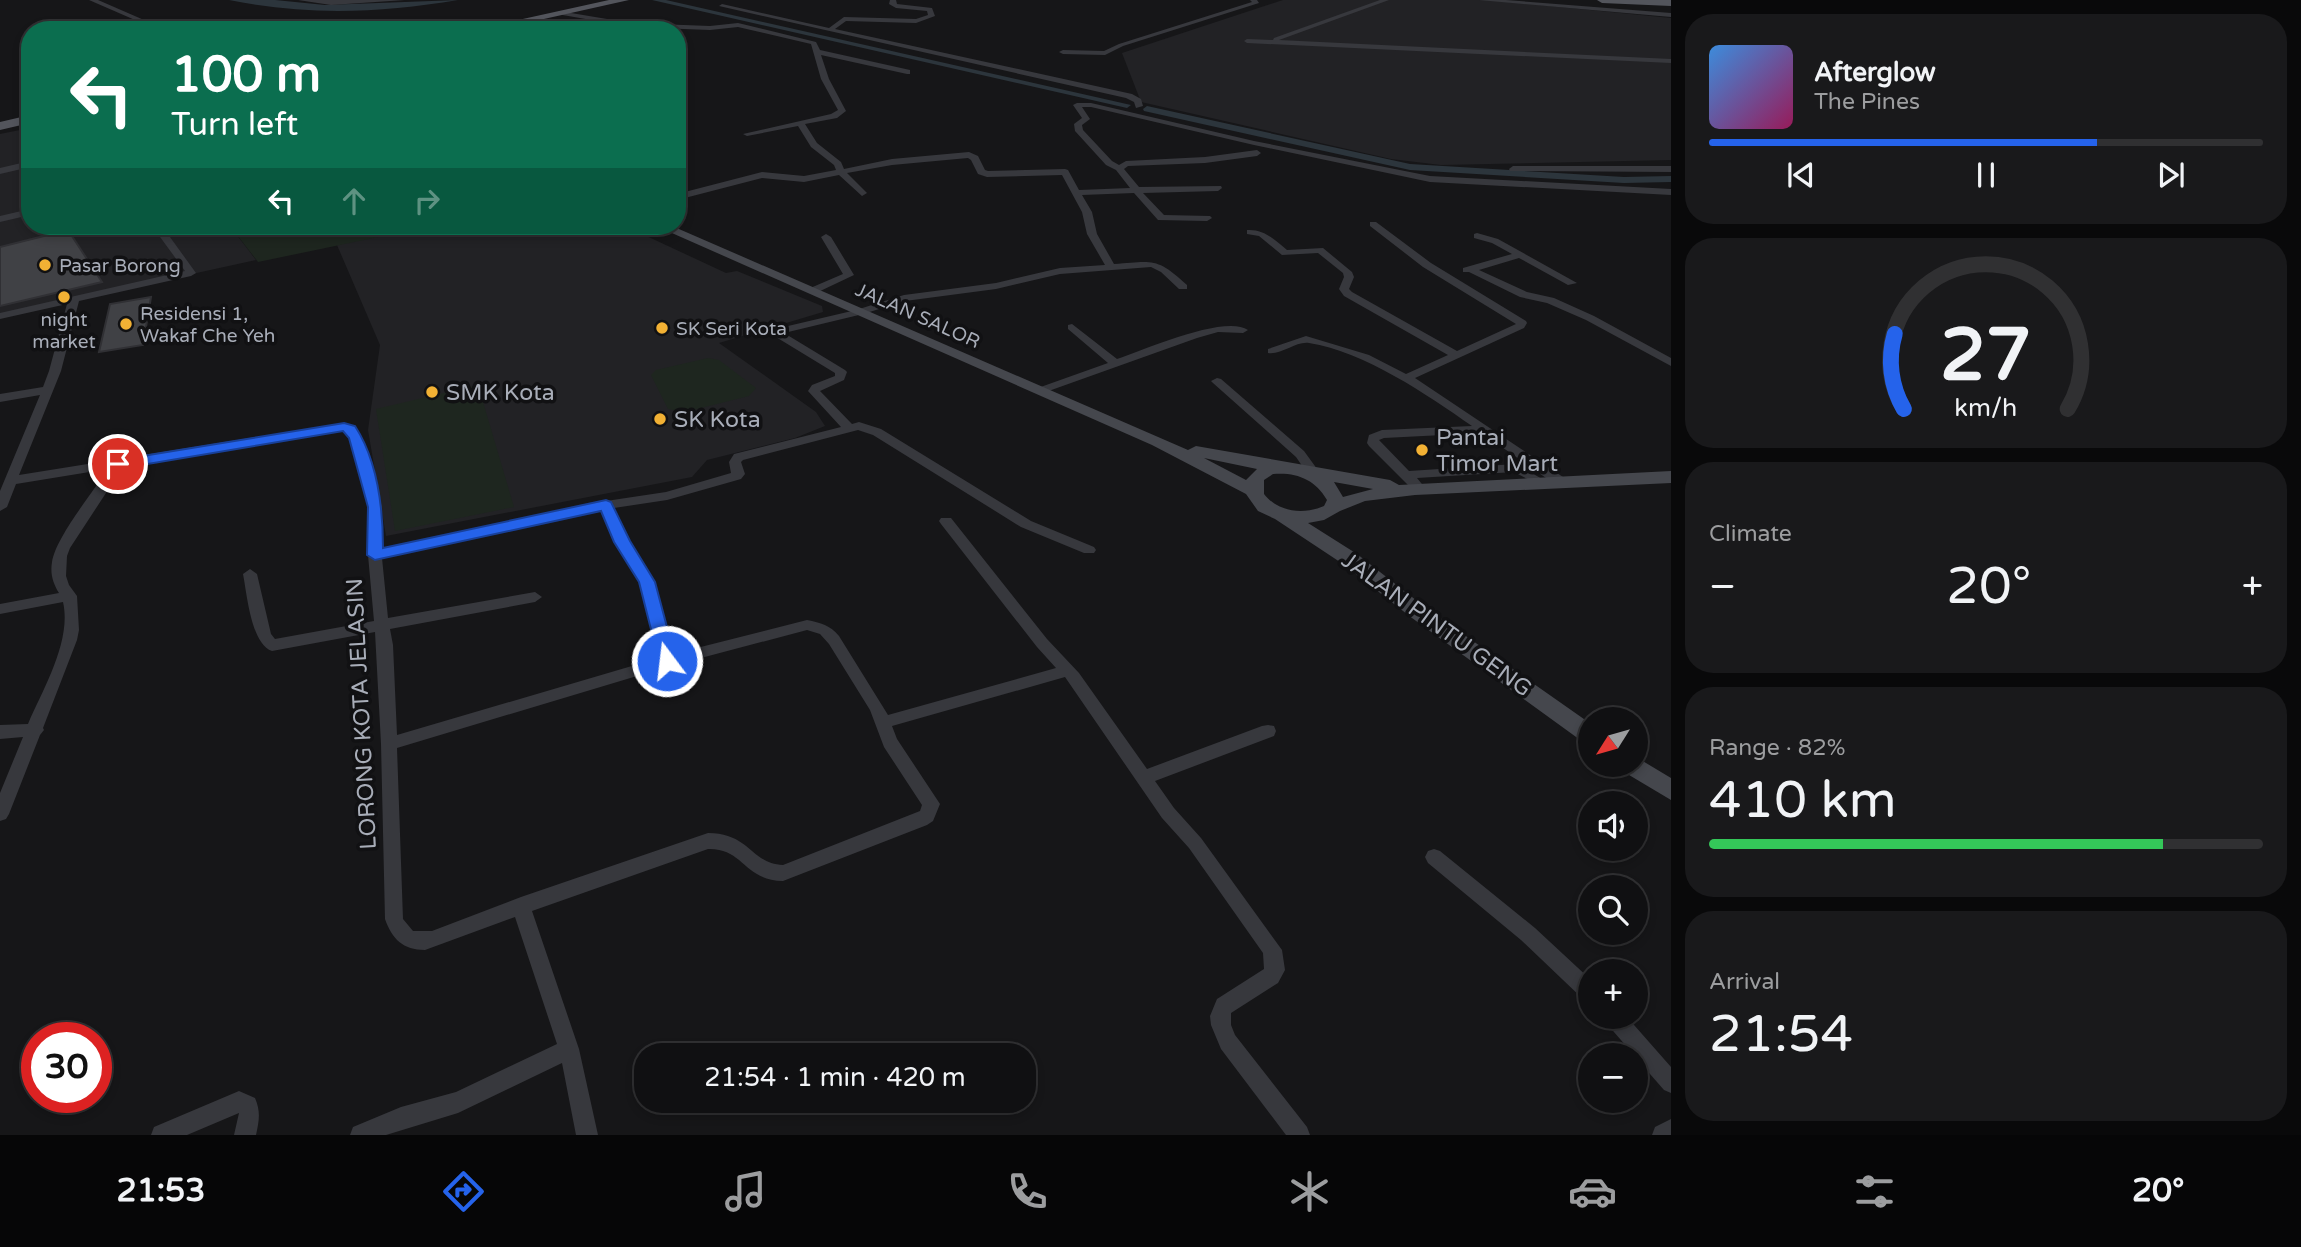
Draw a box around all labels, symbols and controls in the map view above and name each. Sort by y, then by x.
text: 100 m [171,46,321,105]
icon: left [56,49,147,140]
text: Afterglow [1814,57,1936,88]
text: The Pines [1814,88,1920,116]
text: Turn left [171,106,298,144]
icon: previous [1782,156,1820,194]
icon: pause [1967,156,2005,194]
icon: next [2152,156,2190,194]
icon: left [262,182,300,220]
icon: ahead [335,182,373,220]
icon: right [408,182,446,220]
place label: Pasar Borong [59,255,181,277]
marker: Pasar Borong [37,257,53,273]
street label: JALAN SALOR [852,279,983,353]
marker: night market [56,289,72,305]
place label: Residensi 1, Wakaf Che Yeh [140,303,275,347]
place label: night market [32,309,96,353]
text: 27 [1940,313,2032,401]
marker: Residensi 1, Wakaf Che Yeh [118,316,134,332]
place label: SK Seri Kota [676,318,787,340]
marker: SK Seri Kota [654,320,670,336]
place label: SMK Kota [446,379,555,407]
marker: SMK Kota [424,384,440,400]
text: km/h [1955,393,2017,423]
place label: SK Kota [674,406,761,434]
marker: SK Kota [652,411,668,427]
place label: Pantai Timor Mart [1436,424,1558,478]
pin [88,434,148,494]
marker: Pantai Timor Mart [1414,442,1430,458]
icon: arrive [99,445,137,483]
text: Climate [1709,520,1792,548]
street label: JALAN PINTU GENG [1336,546,1537,703]
text: 20° [1946,555,2031,618]
text: − [1709,564,1736,610]
text: + [2242,564,2263,610]
street label: LORONG KOTA JELASIN [341,577,383,850]
position arrow [630,624,704,698]
north arrow [1578,707,1648,777]
map controls [1578,707,1648,1113]
text: Range · 82% [1709,734,1845,762]
text: 410 km [1709,769,1897,832]
button: sound [1578,791,1648,861]
button: search [1578,875,1648,945]
button: + [1578,959,1648,1029]
text: Arrival [1709,968,1780,996]
text: 21:54 [1709,1003,1853,1066]
speed limit sign: 30 [21,1022,112,1113]
button: − [1578,1043,1648,1113]
text: 21:54 · 1 min · 420 m [704,1062,966,1093]
icon: directions [439,1167,488,1216]
icon: music [721,1167,770,1216]
icon: phone [1003,1167,1052,1216]
icon: climate [1285,1167,1334,1216]
icon: car [1568,1167,1617,1216]
icon: filters [1850,1167,1899,1216]
text: 21:53 [117,1172,205,1210]
text: 20° [2132,1172,2184,1210]

